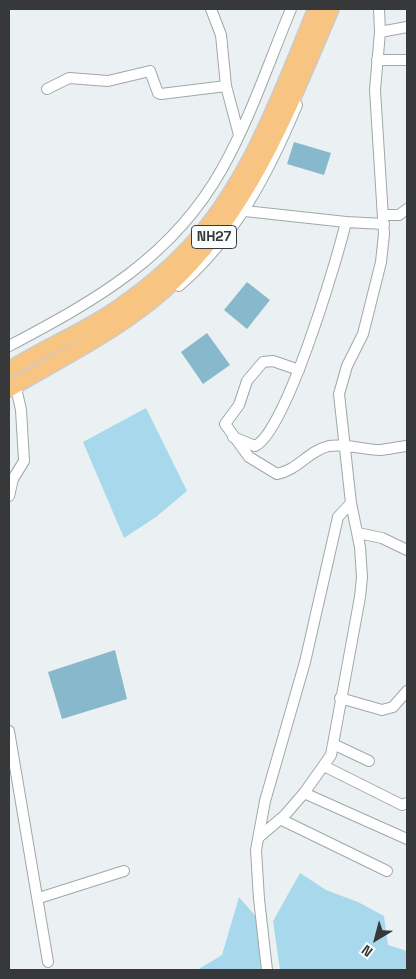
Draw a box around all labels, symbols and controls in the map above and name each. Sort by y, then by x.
road number: NH27 [192,226,236,248]
north arrow [351,914,401,964]
text: N [358,941,376,961]

